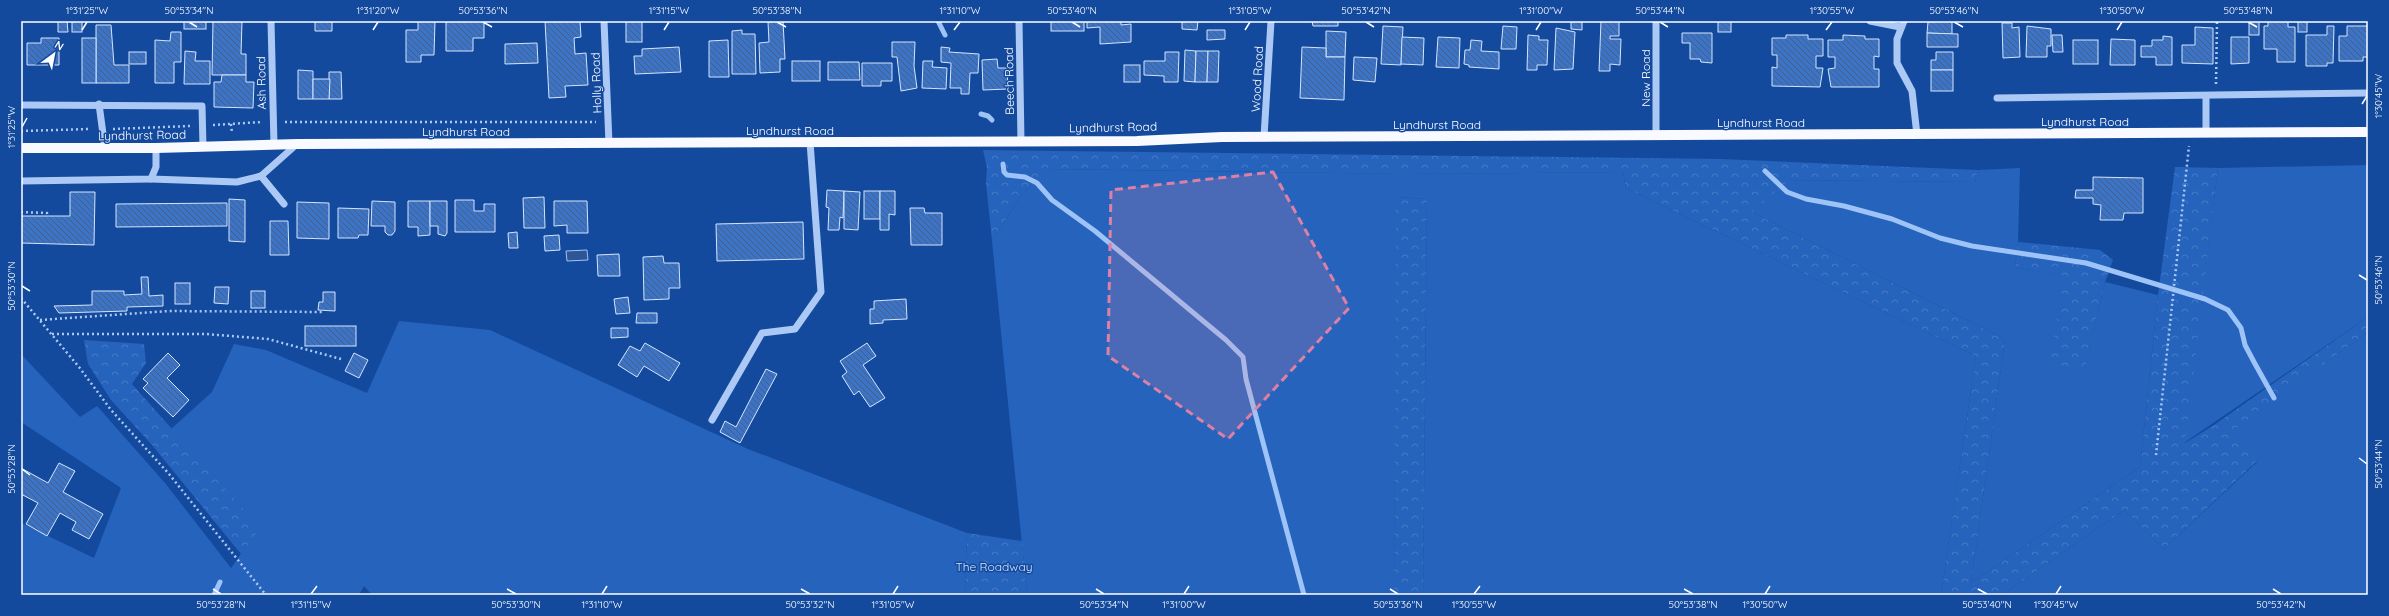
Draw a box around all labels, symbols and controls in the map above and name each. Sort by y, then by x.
text: 1°31'25"W [66,4,109,17]
text: 50°53'34"N [165,4,213,17]
text: 1°31'20"W [357,4,400,17]
text: 50°53'36"N [458,4,508,17]
text: 1°31'15"W [649,4,690,17]
text: 50°53'38"N [752,4,802,17]
text: 1°31'10"W [939,4,981,17]
text: 50°53'40"N [1047,4,1097,17]
text: 1°31'05"W [1229,4,1272,17]
text: 50°53'42"N [1341,4,1391,17]
text: 1°31'00"W [1519,4,1563,17]
text: 50°53'44"N [1636,4,1685,17]
text: 1°30'55"W [1810,4,1855,17]
text: 50°53'46"N [1929,4,1979,17]
text: 1°30'50"W [2099,4,2145,17]
text: 50°53'48"N [2223,4,2273,17]
north arrow [34,34,74,74]
text: N [52,37,66,54]
street label: Wood Road [1248,46,1266,112]
street label: Beech Road [1001,47,1017,115]
street label: New Road [1638,49,1653,107]
street label: Holly Road [587,52,605,114]
street label: Ash Road [253,56,269,110]
text: 1°30'45"W [2372,73,2385,118]
text: 1°31'25"W [5,105,18,148]
street label: Lyndhurst Road [2041,114,2129,129]
street label: Lyndhurst Road [1717,115,1805,130]
street label: Lyndhurst Road [1393,117,1481,132]
street label: Lyndhurst Road [1069,119,1157,135]
street label: Lyndhurst Road [746,123,834,138]
street label: Lyndhurst Road [422,124,510,139]
street label: Lyndhurst Road [98,127,186,143]
text: 50°53'46"N [2372,255,2385,305]
text: 50°53'30"N [5,261,18,311]
text: 50°53'44"N [2372,440,2385,489]
text: 50°53'28"N [5,444,18,494]
park label: The Roadway [955,559,1033,574]
text: 50°53'28"N [196,598,246,611]
text: 1°31'15"W [291,598,332,611]
text: 50°53'30"N [491,598,541,611]
text: 1°31'10"W [581,598,623,611]
text: 50°53'32"N [785,598,835,611]
text: 1°31'05"W [872,598,915,611]
text: 50°53'34"N [1080,598,1128,611]
text: 1°31'00"W [1162,598,1206,611]
text: 50°53'36"N [1373,598,1423,611]
text: 1°30'55"W [1452,598,1497,611]
text: 50°53'38"N [1668,598,1718,611]
text: 1°30'50"W [1742,598,1788,611]
text: 50°53'40"N [1962,598,2012,611]
text: 1°30'45"W [2034,598,2079,611]
text: 50°53'42"N [2256,598,2306,611]

